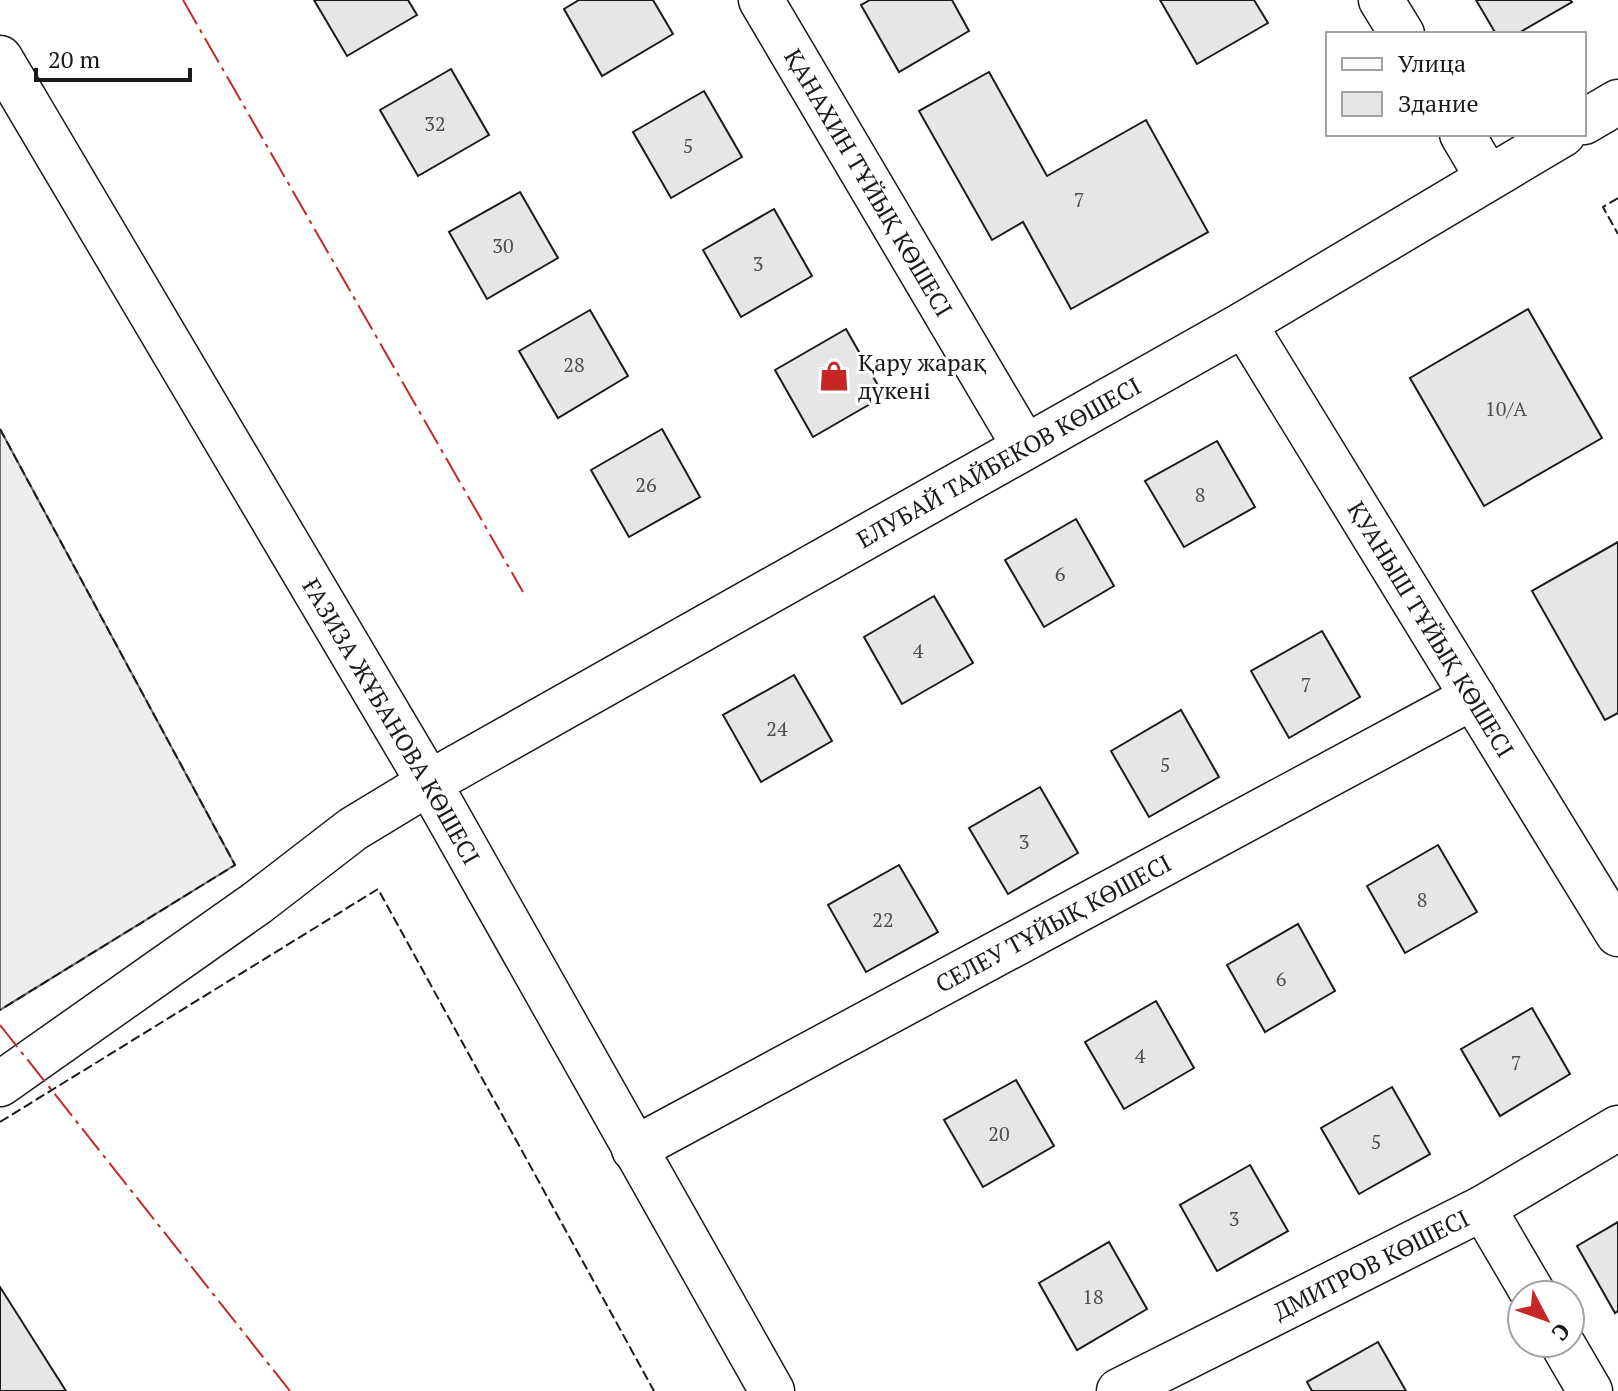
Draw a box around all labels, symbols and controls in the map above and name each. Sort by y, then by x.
scale bar [36,32,190,82]
legend [1326,32,1586,136]
text: 20 m [48,43,100,75]
street label: ҚАНАХИН ТҰЙЫҚ КӨШЕСІ [777,43,960,322]
text: Улица [1398,47,1466,79]
text: Здание [1398,87,1479,119]
house number: 32 [424,110,446,137]
house number: 5 [683,132,693,159]
house number: 7 [1074,186,1084,213]
house number: 30 [492,232,514,259]
house number: 3 [753,250,763,277]
place label: Қару жарақ дүкені [858,346,987,406]
house number: 28 [563,351,585,378]
shop icon: Қару жарақ дүкені [817,359,851,393]
street label: ЕЛУБАЙ ТАЙБЕКОВ КӨШЕСІ [851,370,1146,555]
house number: 10/А [1485,395,1527,422]
house number: 26 [635,471,657,498]
house number: 8 [1195,481,1205,508]
street label: ҚУАНЫШ ТҰЙЫҚ КӨШЕСІ [1341,495,1522,763]
house number: 6 [1055,560,1066,587]
street label: ҒАЗИЗА ЖҰБАНОВА КӨШЕСІ [295,572,488,870]
house number: 4 [913,637,924,664]
house number: 7 [1301,671,1311,698]
house number: 24 [766,715,788,742]
house number: 5 [1160,751,1170,778]
house number: 3 [1019,828,1029,855]
street label: СЕЛЕУ ТҰЙЫҚ КӨШЕСІ [930,847,1177,1000]
house number: 8 [1417,886,1427,913]
house number: 22 [872,906,894,933]
house number: 6 [1276,965,1287,992]
house number: 4 [1135,1042,1146,1069]
house number: 7 [1511,1049,1521,1076]
house number: 20 [988,1120,1010,1147]
house number: 5 [1371,1128,1381,1155]
street label: ДМИТРОВ КӨШЕСІ [1268,1202,1474,1327]
house number: 3 [1229,1205,1239,1232]
north arrow [1506,1279,1586,1359]
house number: 18 [1082,1283,1104,1310]
text: С [1546,1318,1577,1347]

